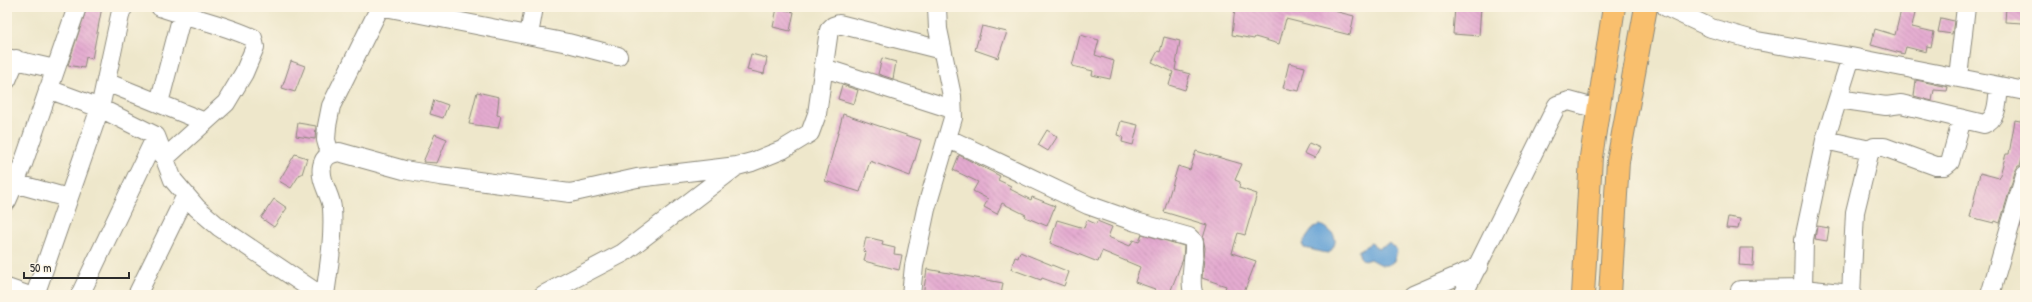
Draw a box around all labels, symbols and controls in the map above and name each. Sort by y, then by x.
scale bar [24,254,129,280]
text: 50 m [30,259,51,276]

